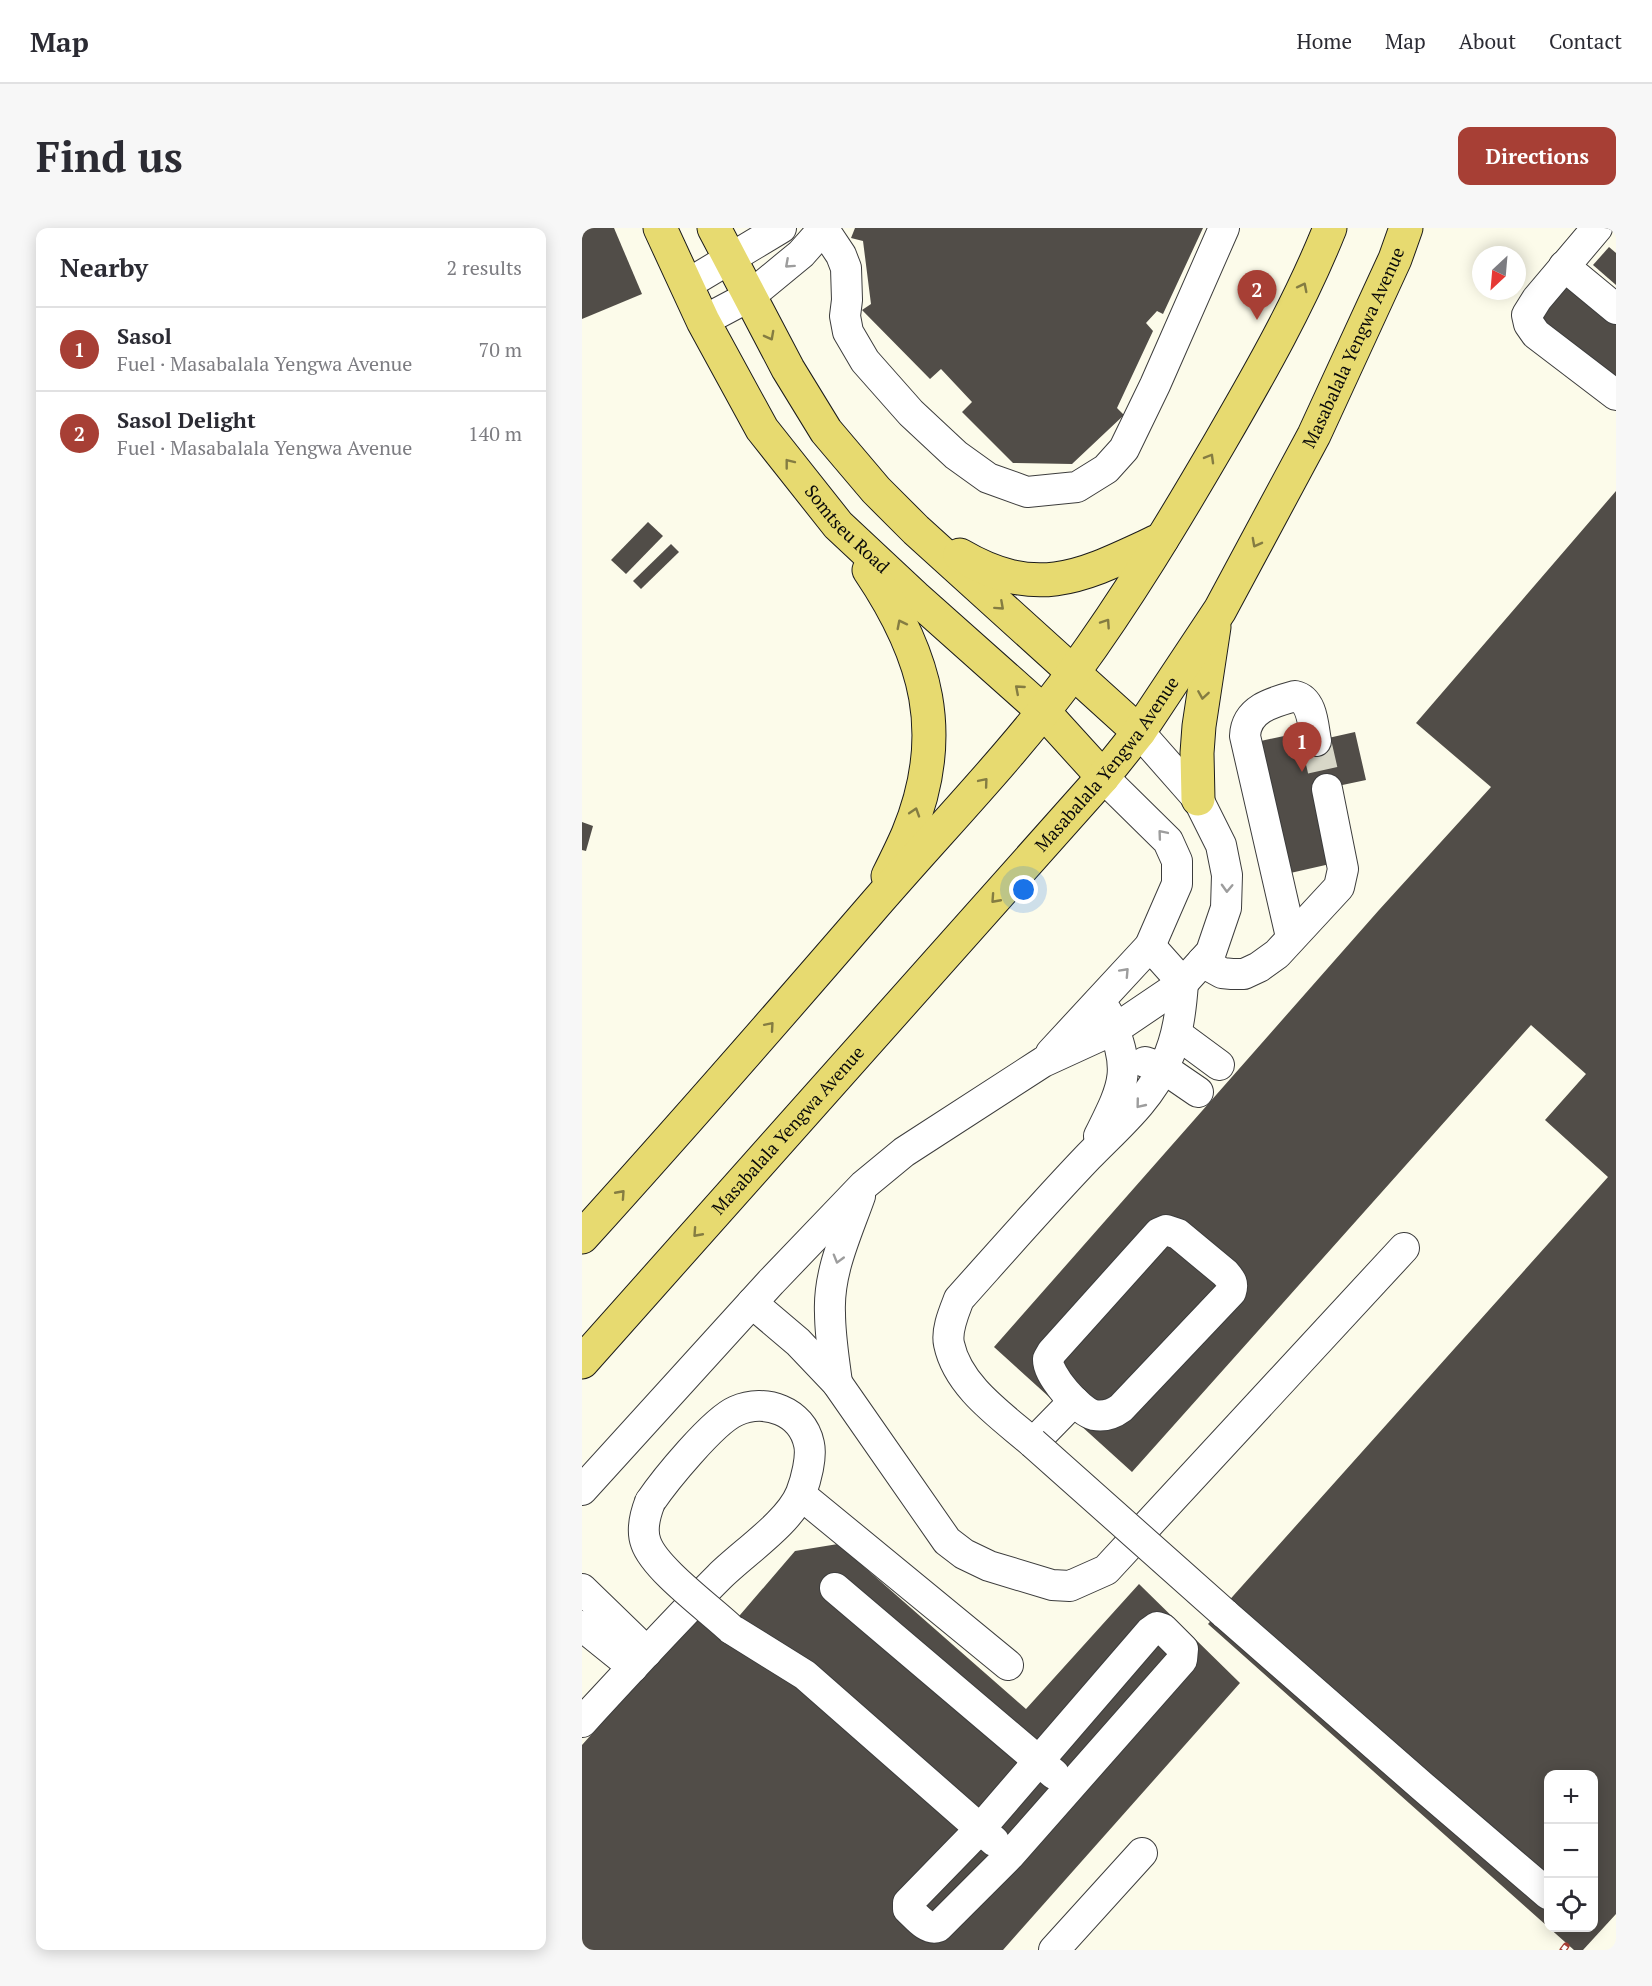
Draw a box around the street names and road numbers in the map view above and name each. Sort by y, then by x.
street label: Masabalala Yengwa Avenue [1296,244,1409,452]
street label: Somtseu Road [800,479,895,578]
street label: Masabalala Yengwa Avenue [1029,671,1184,856]
street label: Masabalala Yengwa Avenue [706,1040,869,1219]

